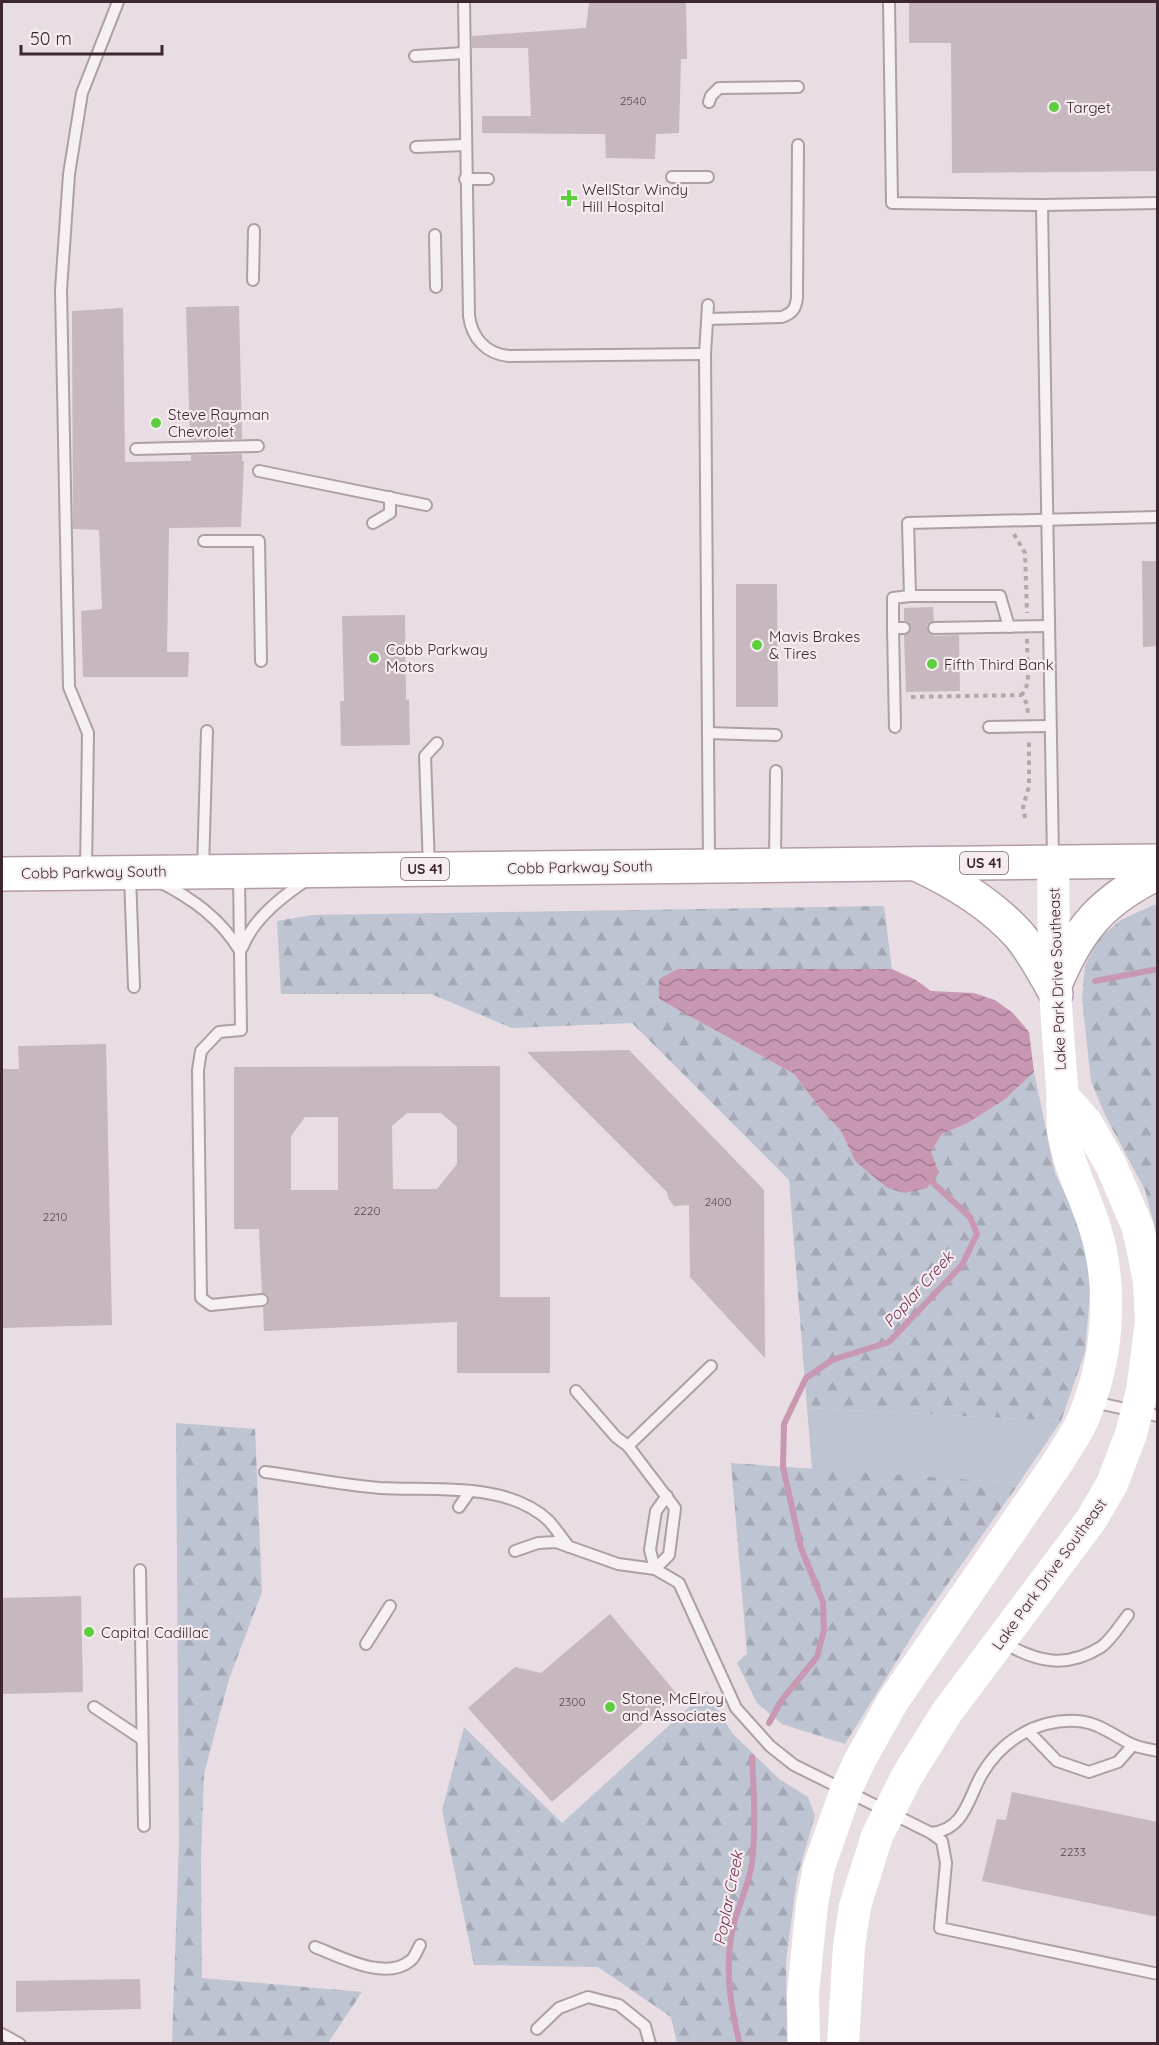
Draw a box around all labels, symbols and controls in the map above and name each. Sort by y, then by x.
scale bar [21,18,162,56]
text: 50 m [30,27,72,50]
house number: 2540 [620,93,646,108]
place label: Target [1066,98,1111,117]
marker: Target [1047,100,1061,114]
place label: WellStar Windy Hill Hospital [582,180,688,216]
marker: WellStar Windy Hill Hospital [560,189,578,207]
place label: Steve Rayman Chevrolet [168,405,269,441]
marker: Steve Rayman Chevrolet [149,416,163,430]
place label: Mavis Brakes & Tires [769,627,860,663]
marker: Mavis Brakes & Tires [750,638,764,652]
place label: Cobb Parkway Motors [386,640,488,676]
marker: Cobb Parkway Motors [367,651,381,665]
place label: Fifth Third Bank [944,655,1054,674]
marker: Fifth Third Bank [925,657,939,671]
road number: US 41 [960,852,1008,874]
street label: Cobb Parkway South [507,856,653,878]
road number: US 41 [401,858,449,880]
street label: Cobb Parkway South [21,861,167,883]
street label: Lake Park Drive Southeast [1044,887,1070,1071]
house number: 2400 [704,1194,732,1209]
house number: 2220 [353,1203,381,1218]
house number: 2210 [43,1209,67,1224]
water label: Poplar Creek [879,1246,958,1331]
street label: Lake Park Drive Southeast [988,1494,1110,1654]
place label: Capital Cadillac [101,1623,209,1642]
marker: Capital Cadillac [82,1625,96,1639]
place label: Stone, McElroy and Associates [622,1689,726,1725]
house number: 2300 [558,1694,586,1709]
marker: Stone, McElroy and Associates [603,1700,617,1714]
house number: 2233 [1060,1844,1086,1859]
water label: Poplar Creek [709,1848,747,1947]

